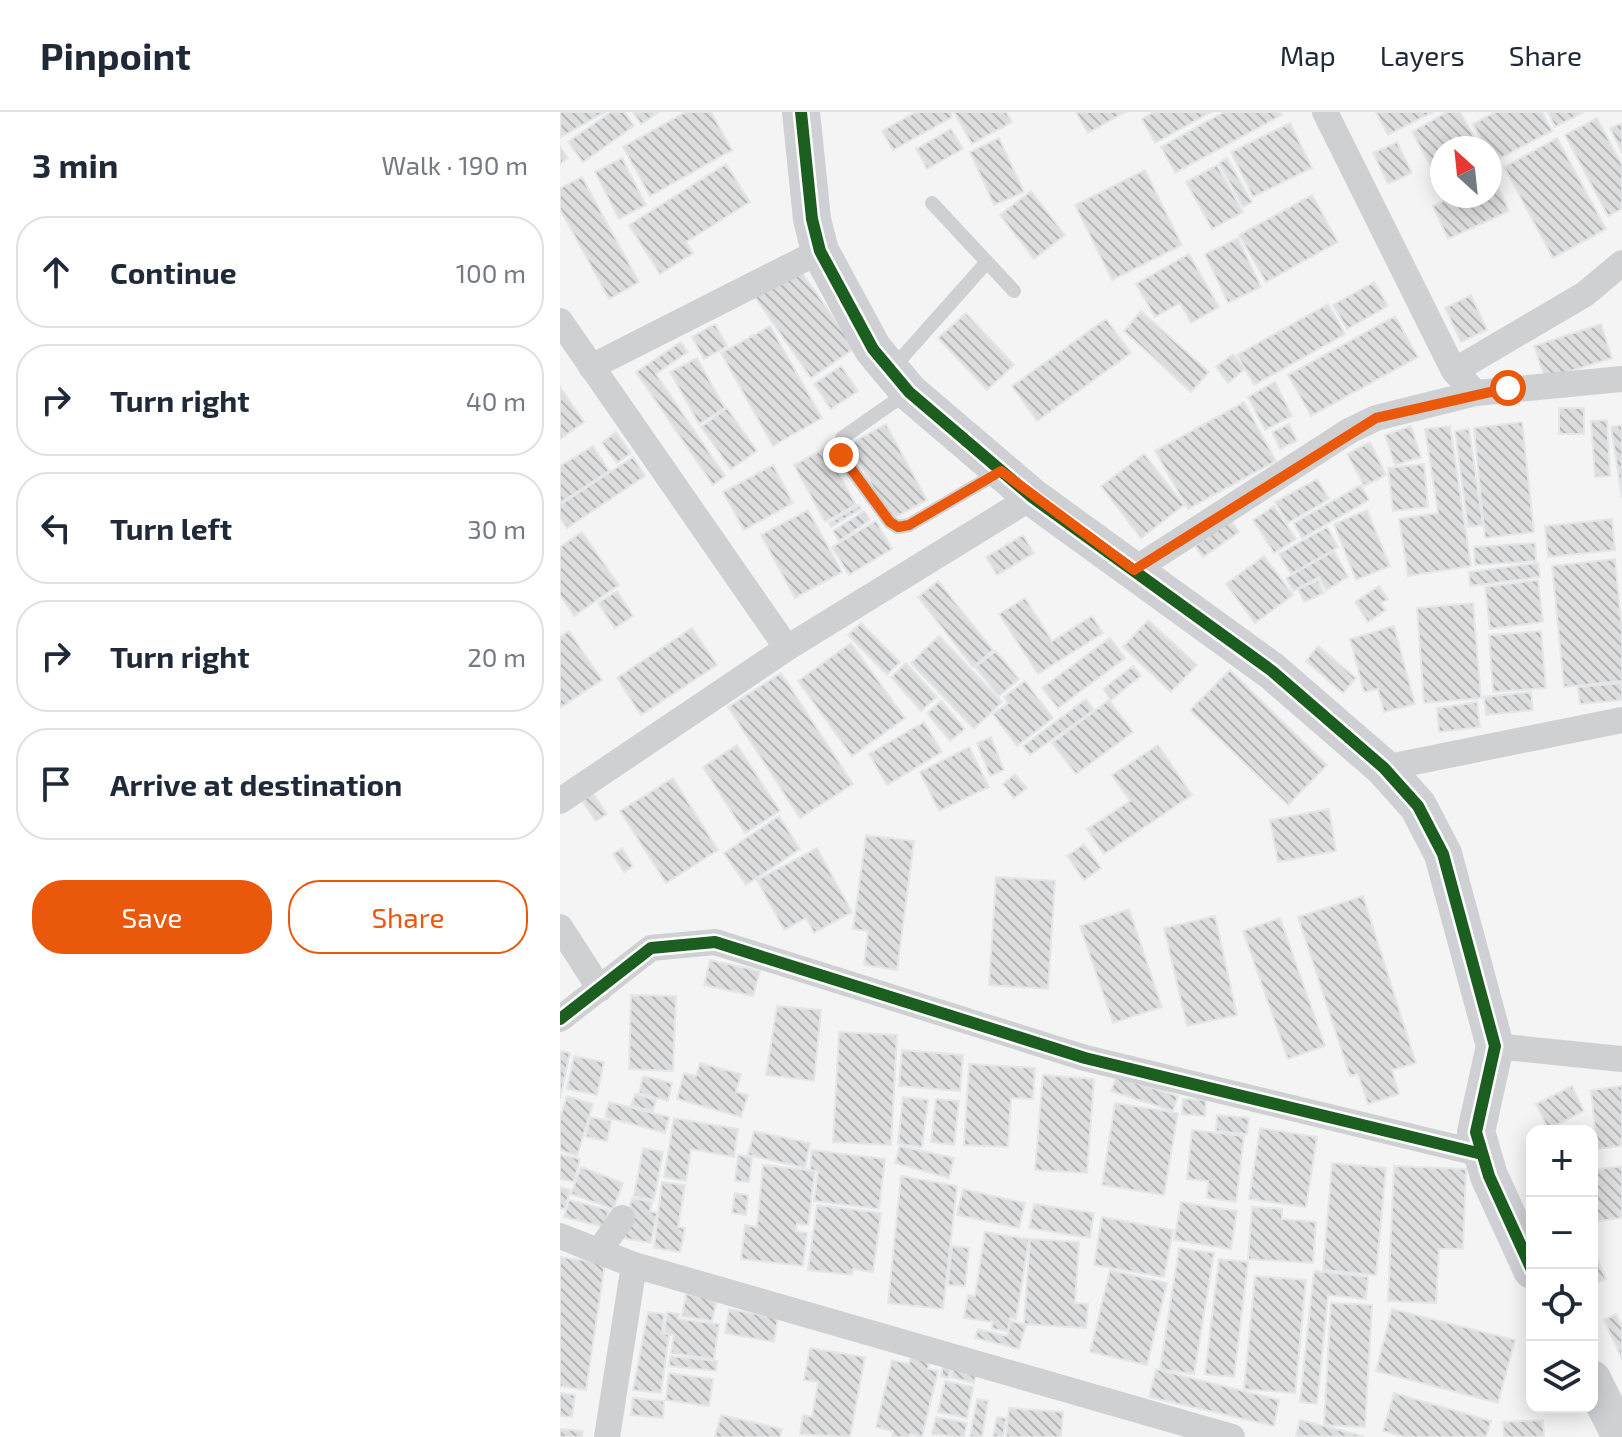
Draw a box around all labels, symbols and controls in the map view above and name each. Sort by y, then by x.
text: Pinpoint [40,32,191,78]
text: Map [1280,38,1336,72]
text: Layers [1380,38,1465,72]
text: Share [1509,38,1582,72]
north arrow [1430,136,1502,208]
text: 3 min [32,144,118,185]
text: Walk · 190 m [381,149,528,180]
icon: ahead [34,250,78,294]
text: Continue [110,254,237,290]
text: 100 m [456,257,526,288]
route start [1490,370,1526,406]
icon: right [34,378,78,422]
text: Turn right [110,382,250,418]
text: 40 m [466,385,526,416]
route end [823,437,859,473]
icon: left [34,506,78,550]
text: Turn left [110,510,232,546]
text: 30 m [467,513,526,544]
icon: right [34,634,78,678]
text: Turn right [110,638,250,674]
text: 20 m [467,641,526,672]
icon: arrive [34,762,78,806]
text: Arrive at destination [110,766,402,802]
button: Save [32,880,272,954]
button: Share [288,880,528,954]
map controls [1526,1125,1598,1413]
button: + [1526,1125,1598,1197]
button: − [1526,1197,1598,1269]
button: locate [1526,1269,1598,1341]
button: layers [1526,1341,1598,1413]

